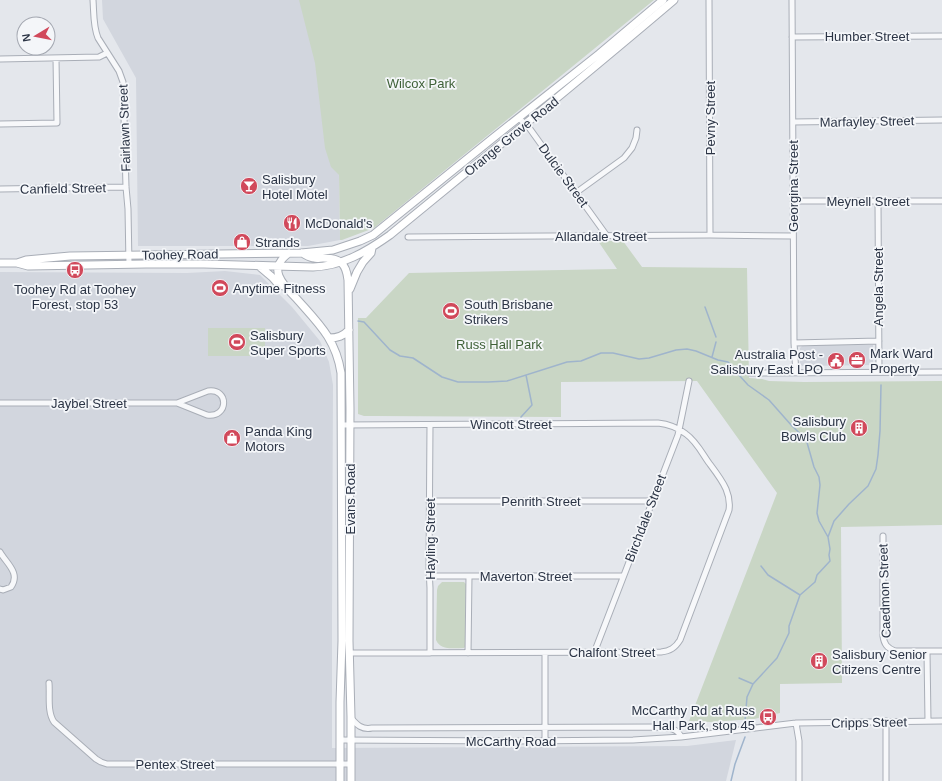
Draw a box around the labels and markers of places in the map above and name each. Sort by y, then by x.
place label: Salisbury Hotel Motel [262,172,328,202]
bar icon: Salisbury Hotel Motel [239,176,259,196]
restaurant icon: McDonald's [282,213,302,233]
place label: McDonald's [305,216,373,231]
shop icon: Strands [232,232,252,252]
place label: Strands [255,235,300,250]
bus stop icon: Toohey Rd at Toohey Forest, stop 53 [65,260,85,280]
sports icon: Anytime Fitness [210,278,230,298]
place label: Anytime Fitness [233,281,326,296]
place label: Toohey Rd at Toohey Forest, stop 53 [14,282,136,312]
place label: South Brisbane Strikers [464,297,553,327]
sports icon: South Brisbane Strikers [441,301,461,321]
place label: Salisbury Super Sports [250,328,326,358]
sports icon: Salisbury Super Sports [227,332,247,352]
place label: Mark Ward Property [870,346,933,376]
place label: Australia Post - Salisbury East LPO [710,347,823,377]
office icon: Mark Ward Property [847,350,867,370]
public building icon: Australia Post - Salisbury East LPO [826,351,846,371]
place label: Salisbury Bowls Club [781,414,846,444]
building icon: Salisbury Bowls Club [849,418,869,438]
place label: Panda King Motors [245,424,312,454]
shop icon: Panda King Motors [222,428,242,448]
place label: Salisbury Senior Citizens Centre [832,647,927,677]
building icon: Salisbury Senior Citizens Centre [809,651,829,671]
place label: McCarthy Rd at Russ Hall Park, stop 45 [631,703,755,733]
bus stop icon: McCarthy Rd at Russ Hall Park, stop 45 [758,707,778,727]

